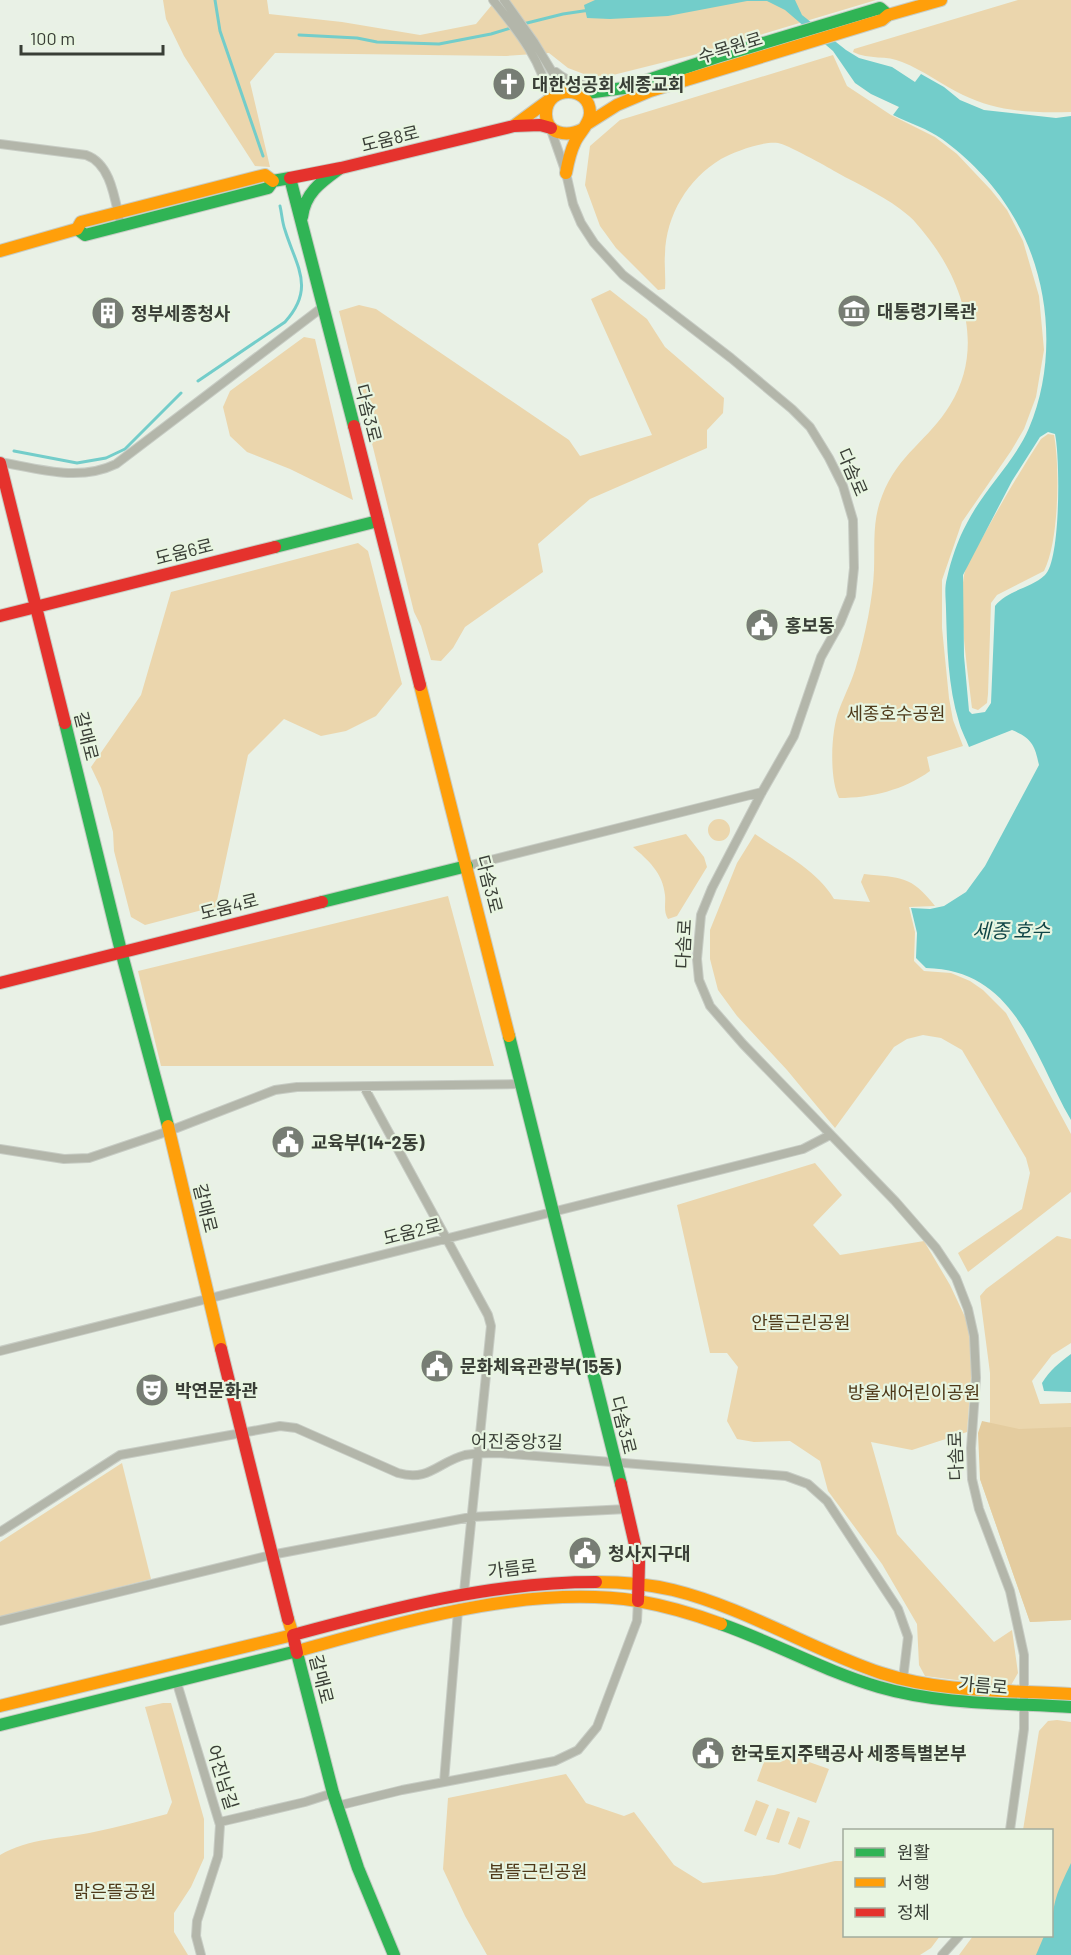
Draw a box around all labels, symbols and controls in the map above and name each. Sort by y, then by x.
scale bar [21,18,164,56]
text: 100 m [30,27,75,49]
street label: 수목원로 [695,27,765,67]
church icon: 대한성공회 세종교회 [491,66,527,102]
place label: 대한성공회 세종교회 [532,73,685,95]
street label: 도움8로 [359,120,421,156]
museum icon: 대통령기록관 [836,293,872,329]
building icon: 정부세종청사 [90,295,126,331]
place label: 대통령기록관 [877,300,977,322]
place label: 정부세종청사 [131,302,231,324]
street label: 다솜3로 [351,382,387,444]
street label: 다솜로 [833,445,873,499]
street label: 도움6로 [153,533,215,569]
public building icon: 홍보동 [744,607,780,643]
place label: 홍보동 [785,614,835,636]
park label: 세종호수공원 [846,702,946,724]
street label: 갈매로 [70,709,104,763]
street label: 다솜3로 [472,853,508,915]
street label: 도움4로 [197,888,261,924]
water label: 세종 호수 [972,918,1050,942]
street label: 다솜로 [671,919,695,969]
public building icon: 교육부(14-2동) [270,1124,306,1160]
place label: 교육부(14-2동) [311,1131,425,1153]
street label: 갈매로 [189,1181,223,1235]
street label: 도움2로 [381,1213,443,1249]
park label: 안뜰근린공원 [751,1311,851,1333]
public building icon: 문화체육관광부(15동) [419,1348,455,1384]
place label: 문화체육관광부(15동) [460,1355,622,1377]
theatre icon: 박연문화관 [134,1372,170,1408]
place label: 박연문화관 [175,1379,258,1401]
park label: 방울새어린이공원 [848,1381,980,1403]
street label: 다솜3로 [606,1394,642,1456]
street label: 어진중앙3길 [471,1429,563,1453]
street label: 다솜로 [943,1431,967,1481]
public building icon: 청사지구대 [567,1535,603,1571]
place label: 청사지구대 [608,1542,691,1564]
street label: 가름로 [486,1554,538,1582]
street label: 갈매로 [305,1652,339,1706]
street label: 가름로 [957,1672,1009,1698]
public building icon: 한국토지주택공사 세종특별본부 [690,1735,726,1771]
street label: 어진남길 [203,1742,243,1812]
place label: 한국토지주택공사 세종특별본부 [731,1742,966,1764]
legend [843,1829,1053,1937]
text: 원활 [897,1841,930,1863]
park label: 봄뜰근린공원 [488,1860,588,1882]
text: 서행 [897,1871,930,1893]
park label: 맑은뜰공원 [74,1880,156,1902]
text: 정체 [897,1901,930,1923]

